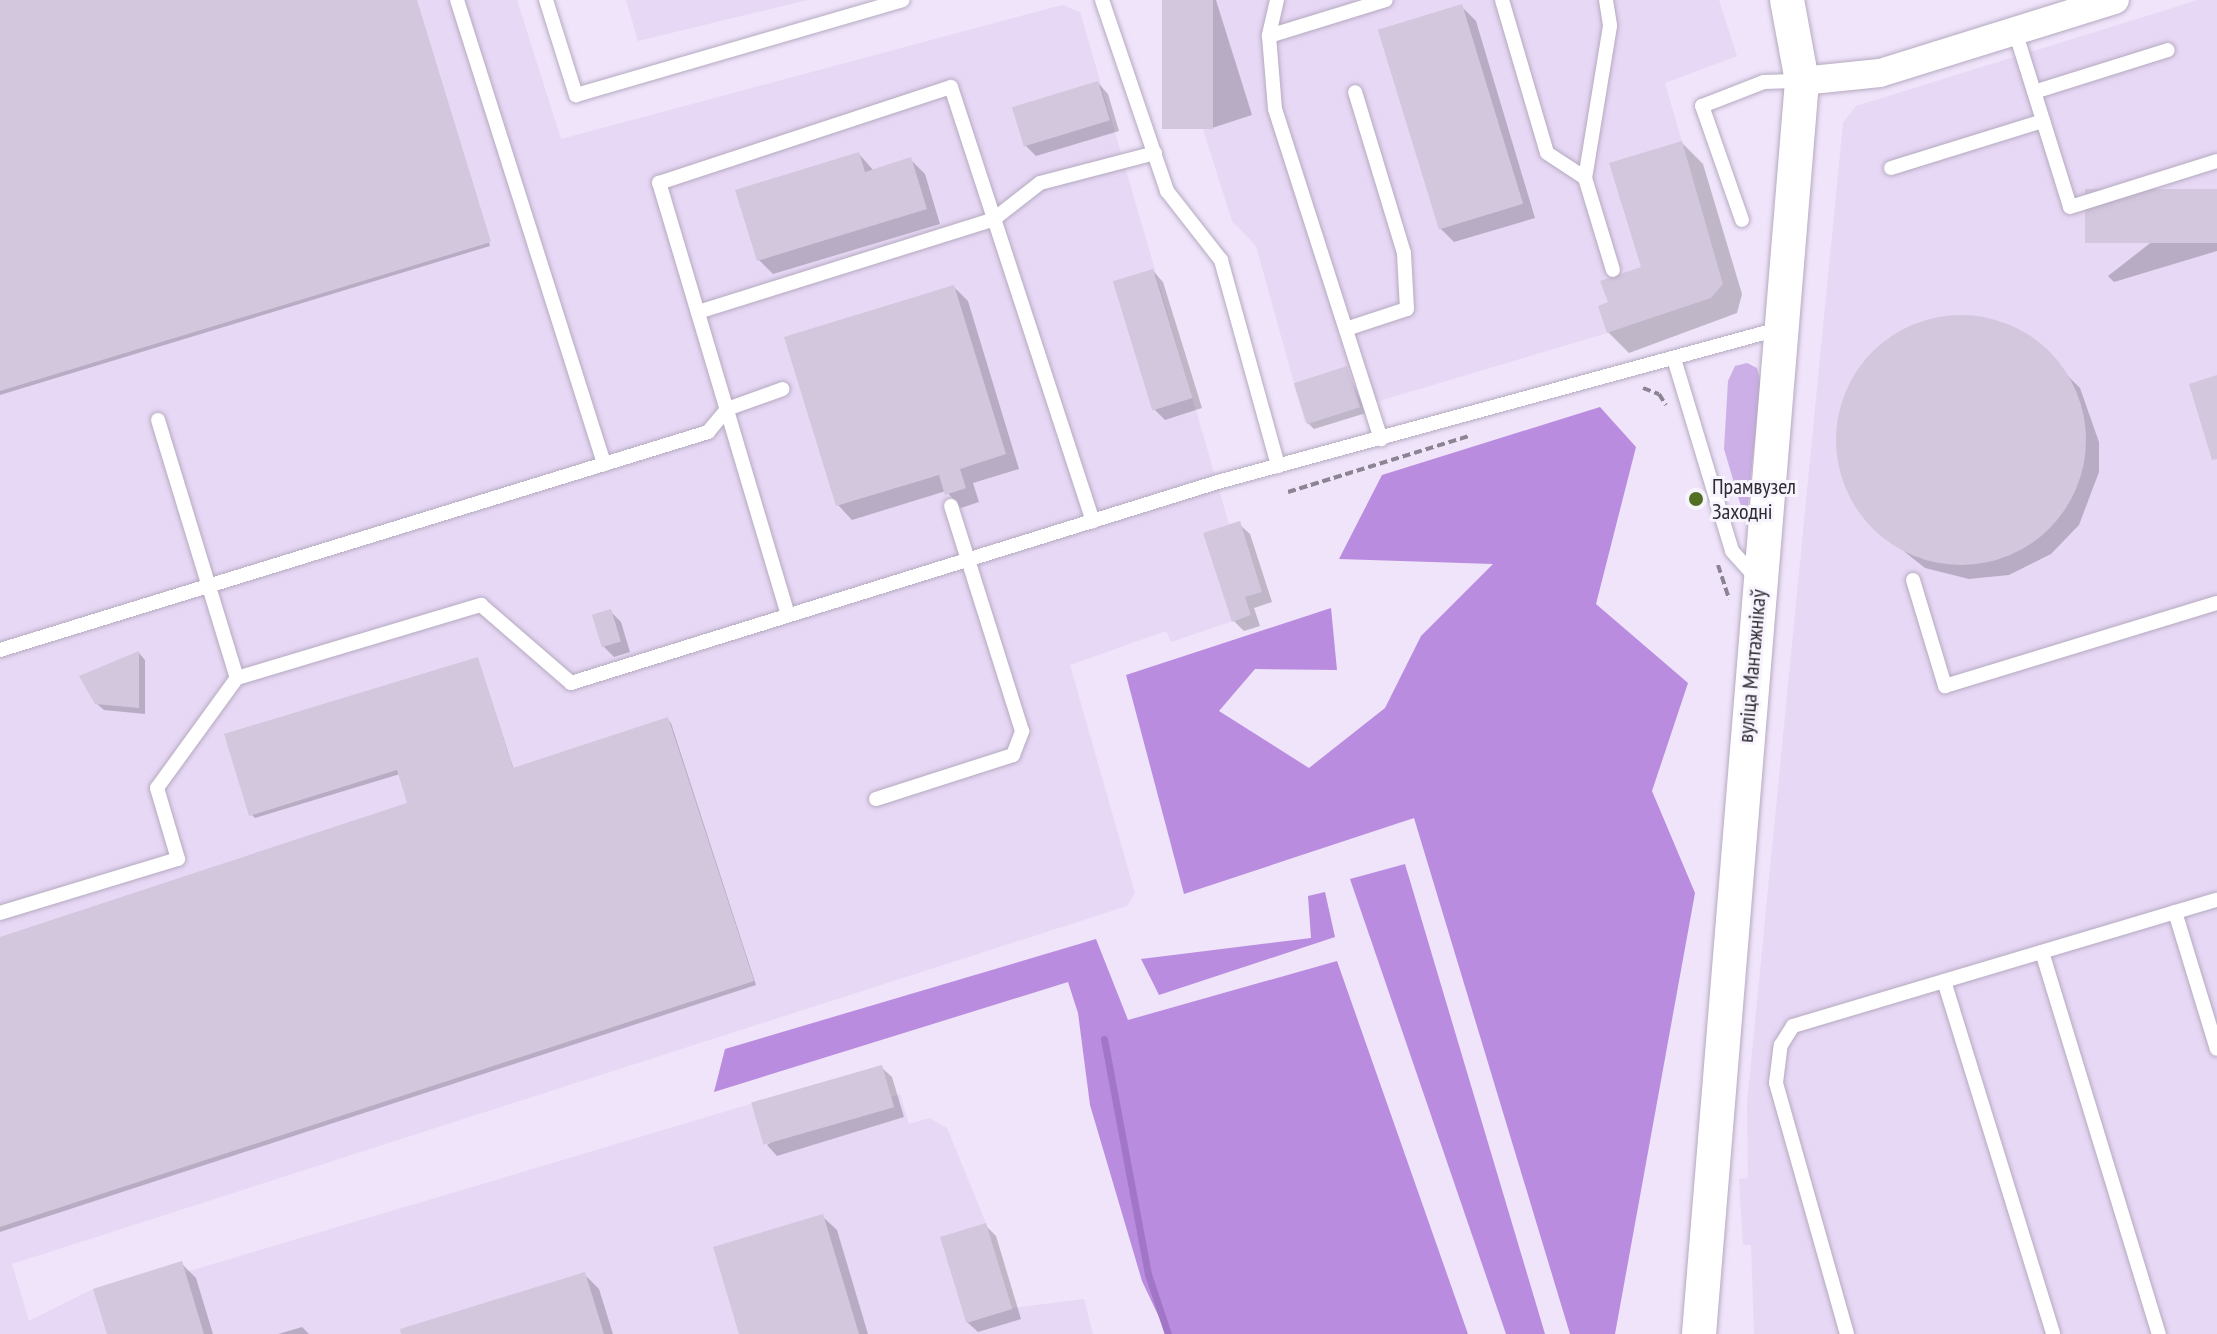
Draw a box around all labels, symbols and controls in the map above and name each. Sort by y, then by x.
place label: Прамвузел Заходні [1712,473,1796,524]
marker: Прамвузел Заходні [1687,490,1705,508]
street label: вуліца Мантажнікаў [1732,588,1772,744]

